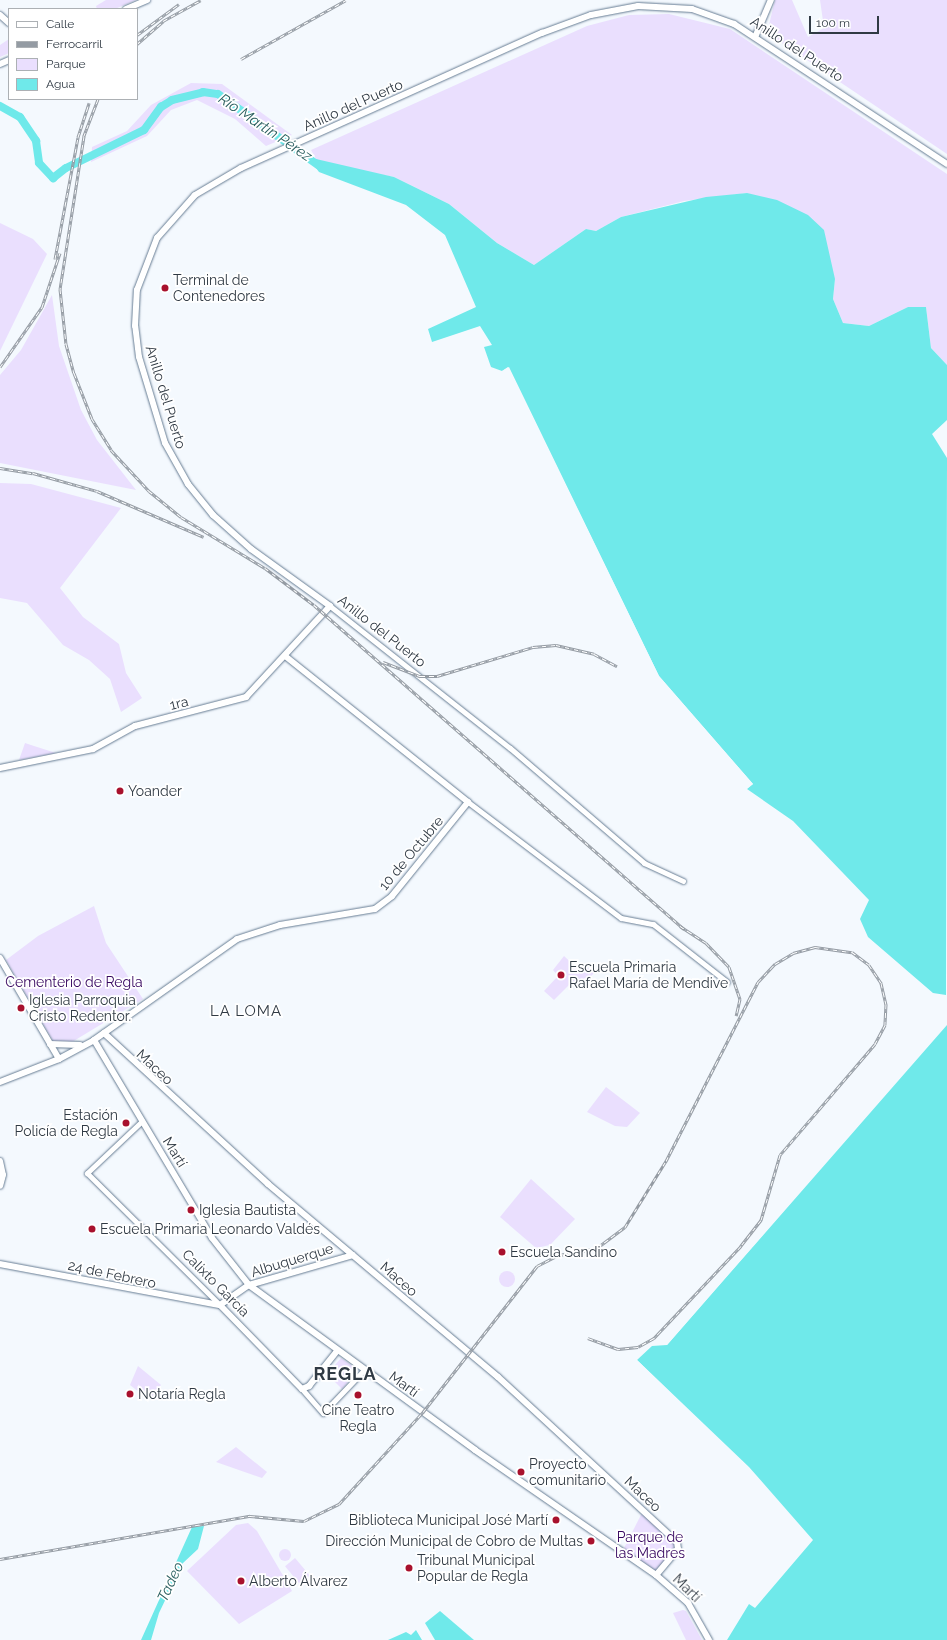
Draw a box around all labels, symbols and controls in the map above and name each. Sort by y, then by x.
legend [8,8,138,100]
scale bar [811,8,881,34]
street label: Anillo del Puerto [747,13,847,85]
text: 100 m [816,16,850,30]
text: Calle [46,17,74,31]
text: Ferrocarril [46,37,103,51]
text: Parque [46,57,86,71]
street label: Anillo del Puerto [300,75,406,135]
text: Agua [46,77,75,91]
water label: Río Martín Pérez [215,90,315,166]
place label: Terminal de Contenedores [173,272,265,304]
marker: Terminal de Contenedores [160,283,170,293]
street label: Anillo del Puerto [142,343,190,451]
street label: Anillo del Puerto [334,591,430,671]
street label: 1ra [168,693,190,713]
place label: Yoander [128,783,182,799]
marker: Yoander [115,786,125,796]
street label: 10 de Octubre [375,813,447,893]
place label: Escuela Primaria Rafael María de Mendive [569,959,729,992]
marker: Escuela Primaria Rafael María de Mendive [556,970,566,980]
park label: Cementerio de Regla [5,974,143,990]
place label: Iglesia Parroquia Cristo Redentor. [29,992,136,1024]
marker: Iglesia Parroquia Cristo Redentor. [16,1003,26,1013]
district label: LA LOMA [210,1003,282,1021]
street label: Maceo [133,1046,177,1088]
place label: Estación Policía de Regla [15,1107,118,1140]
marker: Estación Policía de Regla [121,1118,131,1128]
street label: Martí [159,1134,191,1170]
place label: Iglesia Bautista [199,1202,296,1218]
marker: Iglesia Bautista [186,1205,196,1215]
place label: Escuela Primaria Leonardo Valdés [100,1221,320,1237]
marker: Escuela Primaria Leonardo Valdés [87,1224,97,1234]
street label: Albuquerque [249,1239,335,1281]
place label: Escuela Sandino [510,1244,617,1260]
street label: Calixto García [179,1246,253,1320]
marker: Escuela Sandino [497,1247,507,1257]
street label: 24 de Febrero [66,1256,158,1292]
street label: Maceo [377,1258,421,1300]
district label: REGLA [313,1363,377,1385]
street label: Martí [386,1368,422,1400]
place label: Notaría Regla [138,1386,226,1402]
marker: Notaría Regla [125,1389,135,1399]
marker: Cine Teatro Regla [353,1390,363,1400]
place label: Cine Teatro Regla [321,1402,395,1434]
place label: Proyecto comunitario [529,1456,606,1488]
marker: Proyecto comunitario [516,1467,526,1477]
street label: Maceo [621,1473,665,1515]
place label: Biblioteca Municipal José Martí [348,1512,548,1528]
marker: Biblioteca Municipal José Martí [551,1515,561,1525]
park label: Parque de las Madres [615,1529,685,1562]
place label: Dirección Municipal de Cobro de Multas [325,1533,583,1549]
marker: Dirección Municipal de Cobro de Multas [586,1536,596,1546]
place label: Tribunal Municipal Popular de Regla [417,1552,535,1584]
water label: Tadeo [154,1559,188,1605]
marker: Tribunal Municipal Popular de Regla [404,1563,414,1573]
street label: Martí [669,1571,705,1605]
place label: Alberto Álvarez [249,1573,348,1589]
marker: Alberto Álvarez [236,1576,246,1586]

